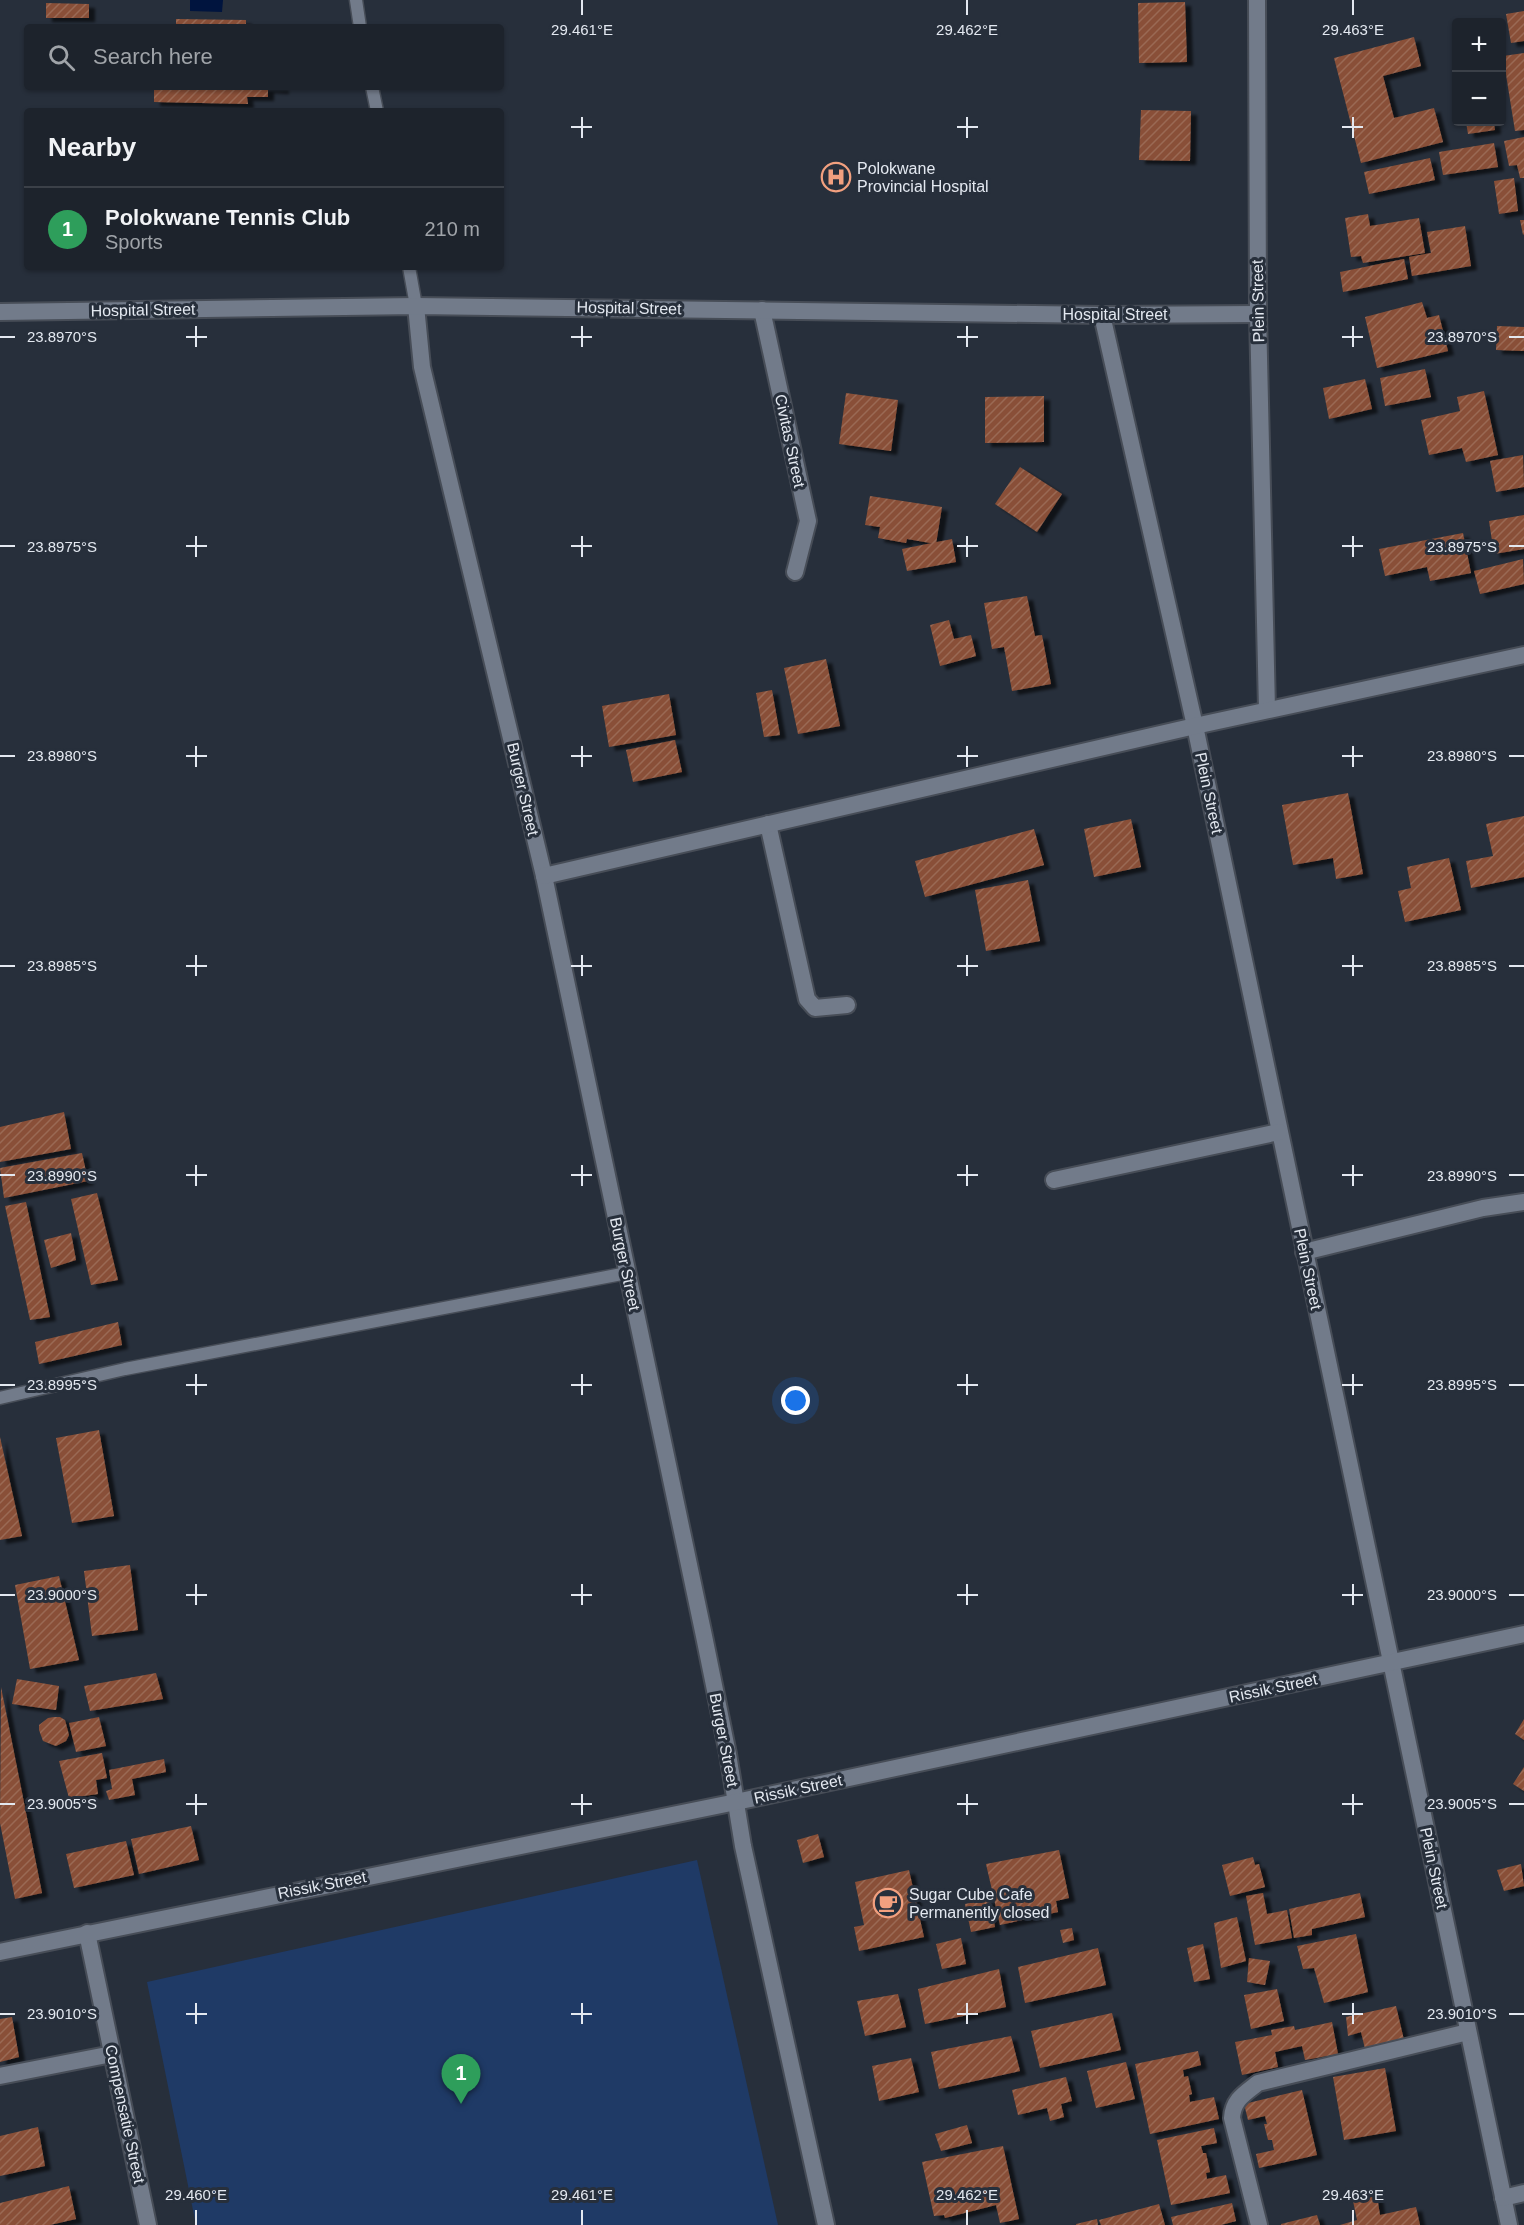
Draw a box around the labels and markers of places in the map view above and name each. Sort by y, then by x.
place label: Polokwane Provincial Hospital [857,160,989,195]
hospital icon: Polokwane Provincial Hospital [820,161,852,193]
place label: Sugar Cube Cafe Permanently closed [909,1886,1050,1921]
cafe icon: Sugar Cube Cafe Permanently closed [872,1887,904,1919]
pin: 1 [442,2054,480,2104]

